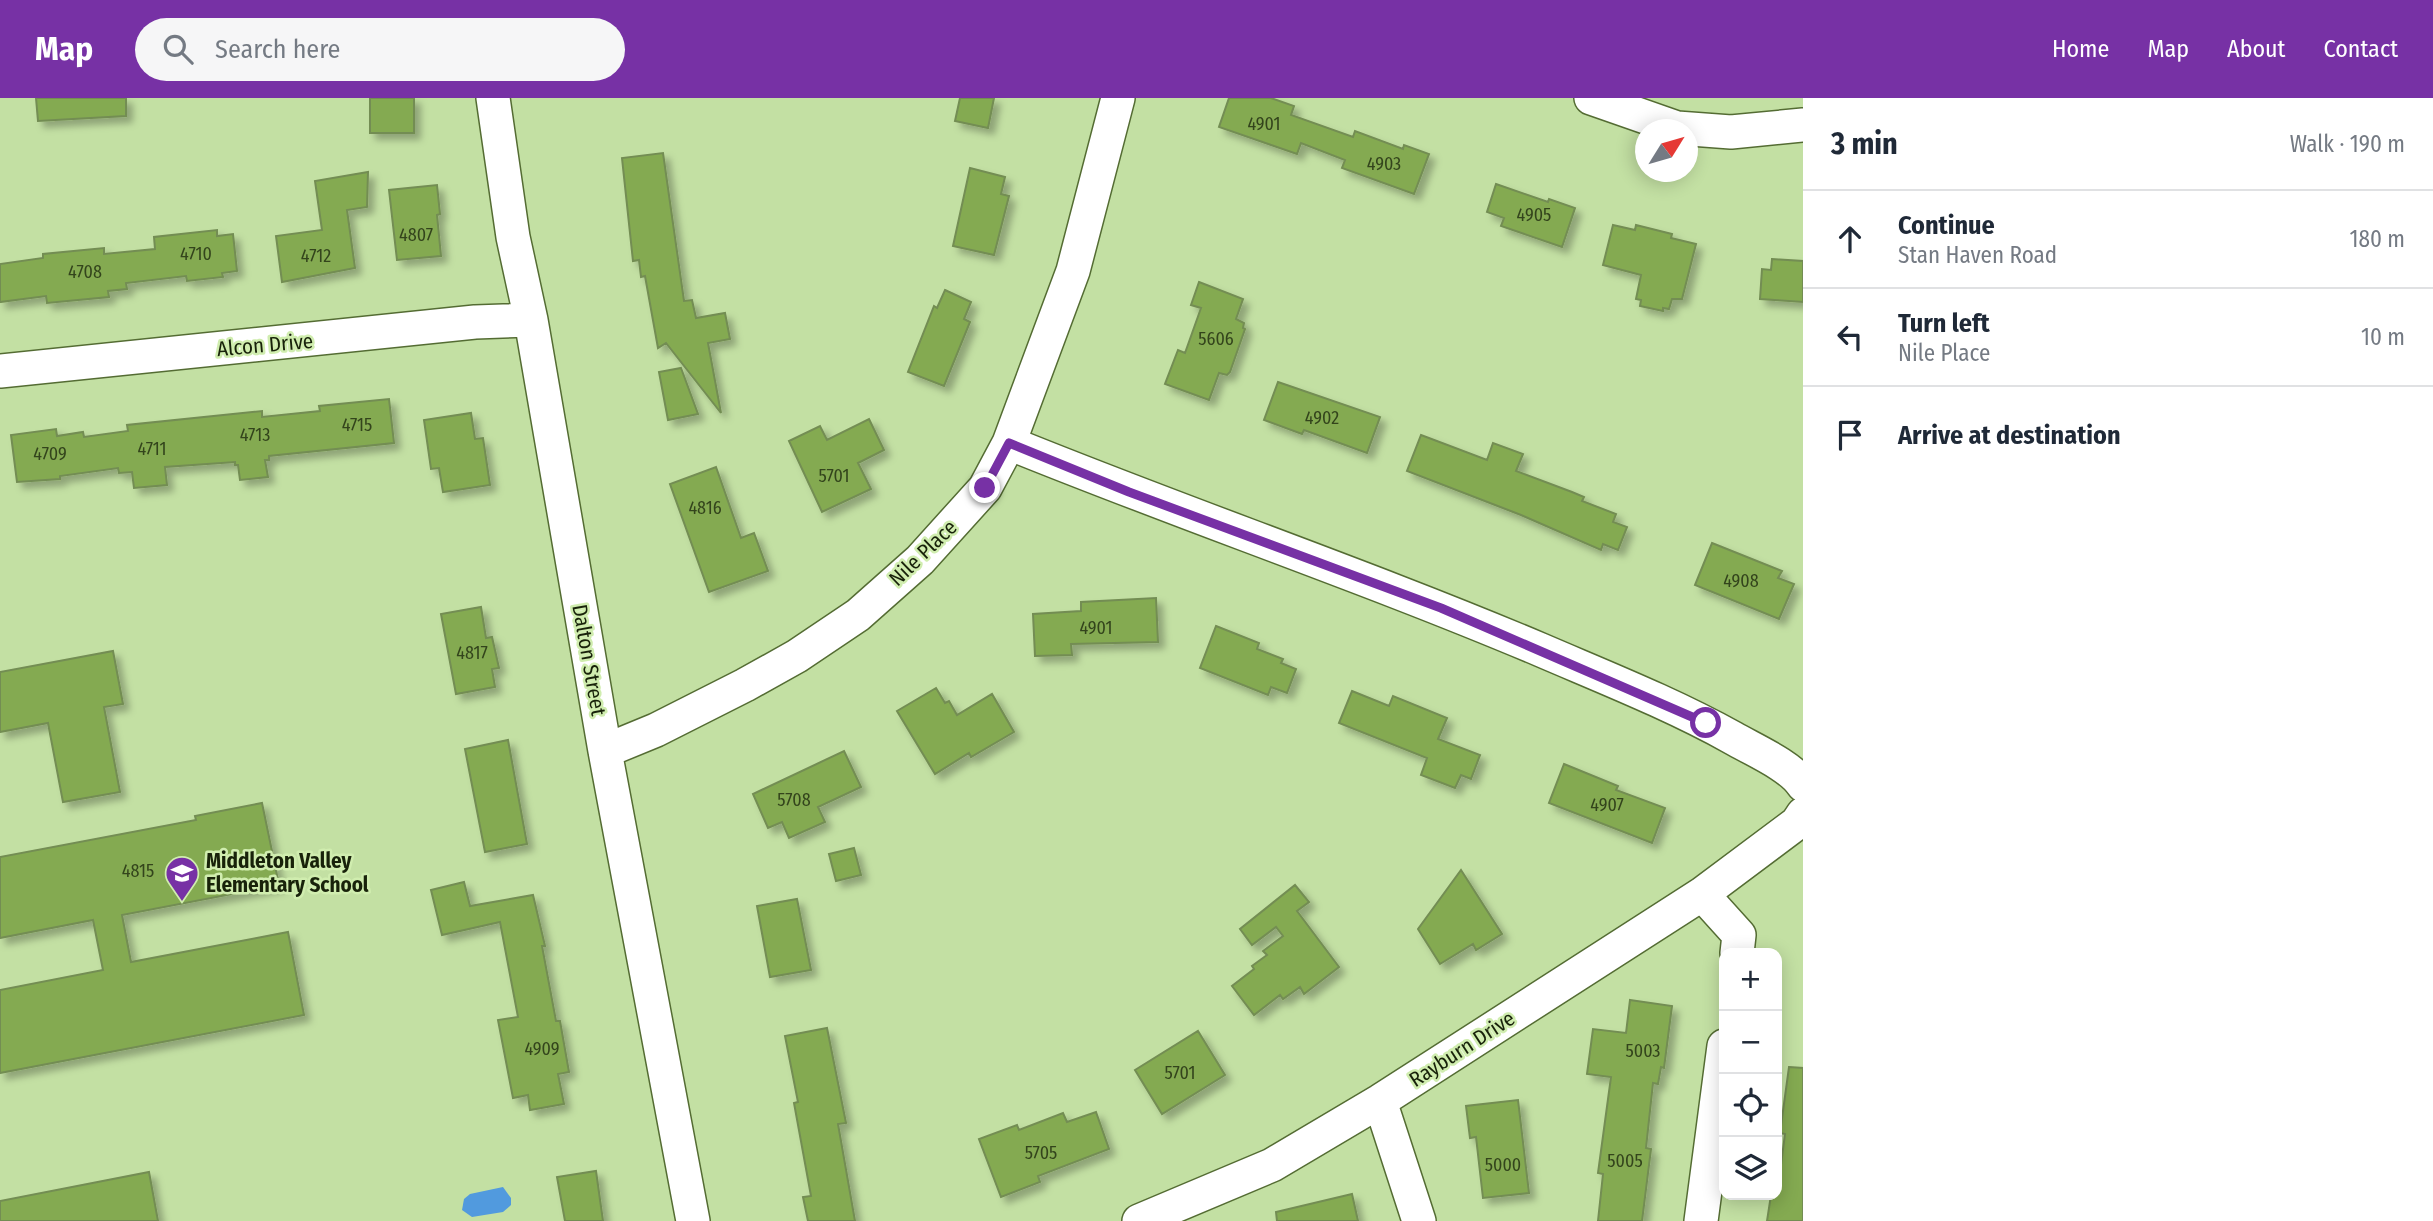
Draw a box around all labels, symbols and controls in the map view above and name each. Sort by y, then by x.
search box [135,18,625,81]
text: Map [35,29,93,69]
icon: search [159,30,197,68]
text: Search here [215,34,340,65]
text: Home [2052,35,2109,63]
text: Map [2147,35,2189,63]
text: About [2227,35,2285,63]
text: Contact [2323,35,2398,63]
house number: 4901 [1247,113,1281,135]
north arrow [1635,119,1698,182]
text: 3 min [1831,126,1898,162]
text: Walk · 190 m [2290,130,2405,158]
house number: 4903 [1367,153,1401,175]
house number: 4905 [1517,204,1551,226]
text: Continue [1898,210,1995,241]
icon: ahead [1831,220,1869,258]
house number: 4807 [399,224,433,246]
text: 180 m [2349,225,2405,253]
text: Stan Haven Road [1898,241,2057,269]
house number: 4710 [180,243,212,265]
house number: 4712 [301,245,331,267]
house number: 4708 [68,261,102,283]
text: Turn left [1898,308,1990,339]
icon: left [1831,318,1869,356]
text: 10 m [2361,323,2405,351]
street label: Alcon Drive [216,328,314,362]
house number: 5606 [1198,328,1234,350]
text: Nile Place [1898,339,1990,367]
house number: 4902 [1305,407,1339,429]
house number: 4715 [342,414,372,436]
icon: arrive [1831,416,1869,454]
text: Arrive at destination [1898,420,2121,451]
house number: 4713 [240,424,270,446]
house number: 4711 [137,438,167,460]
house number: 4709 [33,443,67,465]
house number: 5701 [819,465,849,487]
route end [969,472,1000,503]
house number: 4816 [688,497,722,519]
street label: Nile Place [884,514,962,592]
house number: 4908 [1723,570,1759,592]
street label: Dalton Street [566,602,612,718]
house number: 4901 [1079,617,1113,639]
house number: 4817 [456,642,488,664]
route start [1690,707,1721,738]
house number: 5708 [777,789,811,811]
house number: 4907 [1590,794,1624,816]
place label: Middleton Valley Elementary School [206,848,369,898]
school or university icon: Middleton Valley Elementary School [163,854,201,903]
house number: 4815 [122,860,154,882]
map controls [1719,948,1782,1200]
button: + [1719,948,1782,1011]
street label: Rayburn Drive [1404,1005,1520,1093]
button: − [1719,1011,1782,1074]
house number: 4909 [524,1038,560,1060]
house number: 5003 [1626,1040,1660,1062]
house number: 5701 [1165,1062,1195,1084]
button: locate [1719,1074,1782,1137]
button: layers [1719,1137,1782,1200]
house number: 5705 [1025,1142,1057,1164]
house number: 5005 [1607,1150,1643,1172]
house number: 5000 [1485,1154,1521,1176]

